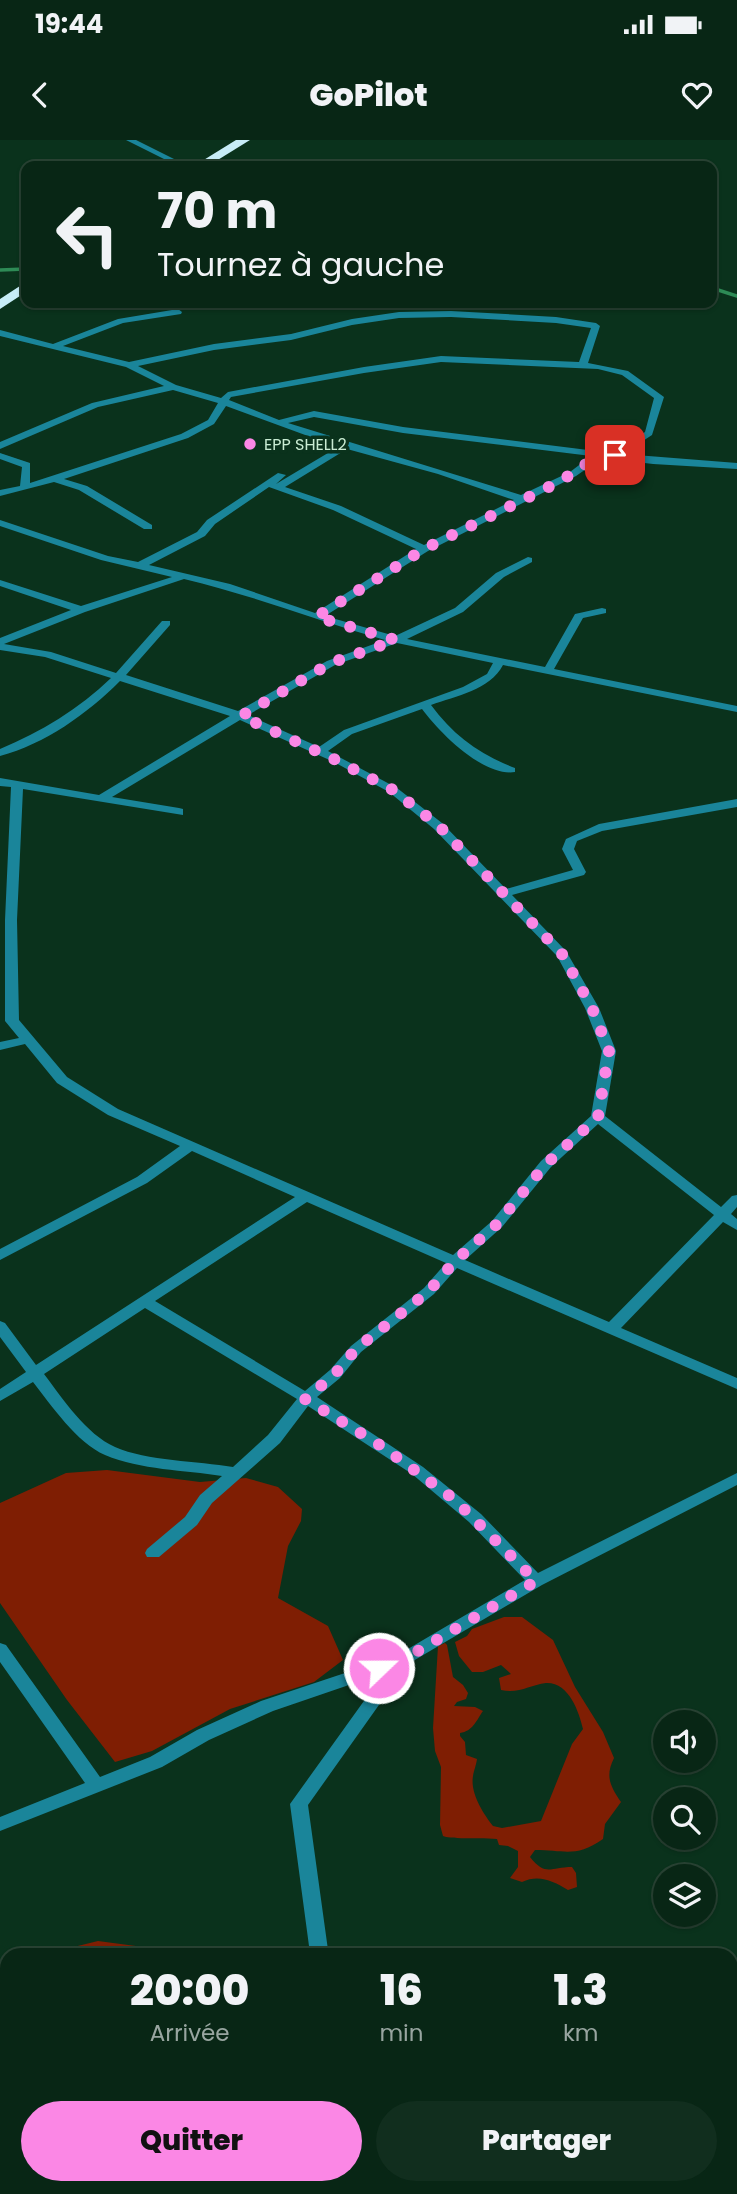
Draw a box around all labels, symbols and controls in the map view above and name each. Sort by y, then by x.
text: 19:44 [35,6,103,42]
text: GoPilot [309,72,428,117]
icon: back [21,76,59,114]
icon: heart [678,76,716,114]
text: 70 m [157,177,277,245]
icon: left [42,189,133,280]
text: Tournez à gauche [157,242,444,287]
pin [585,425,645,485]
place label: EPP SHELL2 [264,433,347,456]
marker: EPP SHELL2 [242,436,258,452]
icon: arrive [596,436,634,474]
position arrow [342,1631,416,1705]
map controls [653,1710,716,1927]
button: sound [653,1710,716,1773]
button: search [653,1787,716,1850]
button: layers [653,1864,716,1927]
text: 20:00 [130,1961,249,2020]
text: 16 [380,1961,423,2020]
text: 1.3 [553,1961,608,2020]
text: Arrivée [150,2017,230,2049]
text: min [379,2017,423,2049]
text: km [563,2017,598,2049]
button: Quitter [21,2101,362,2181]
button: Partager [376,2101,717,2181]

